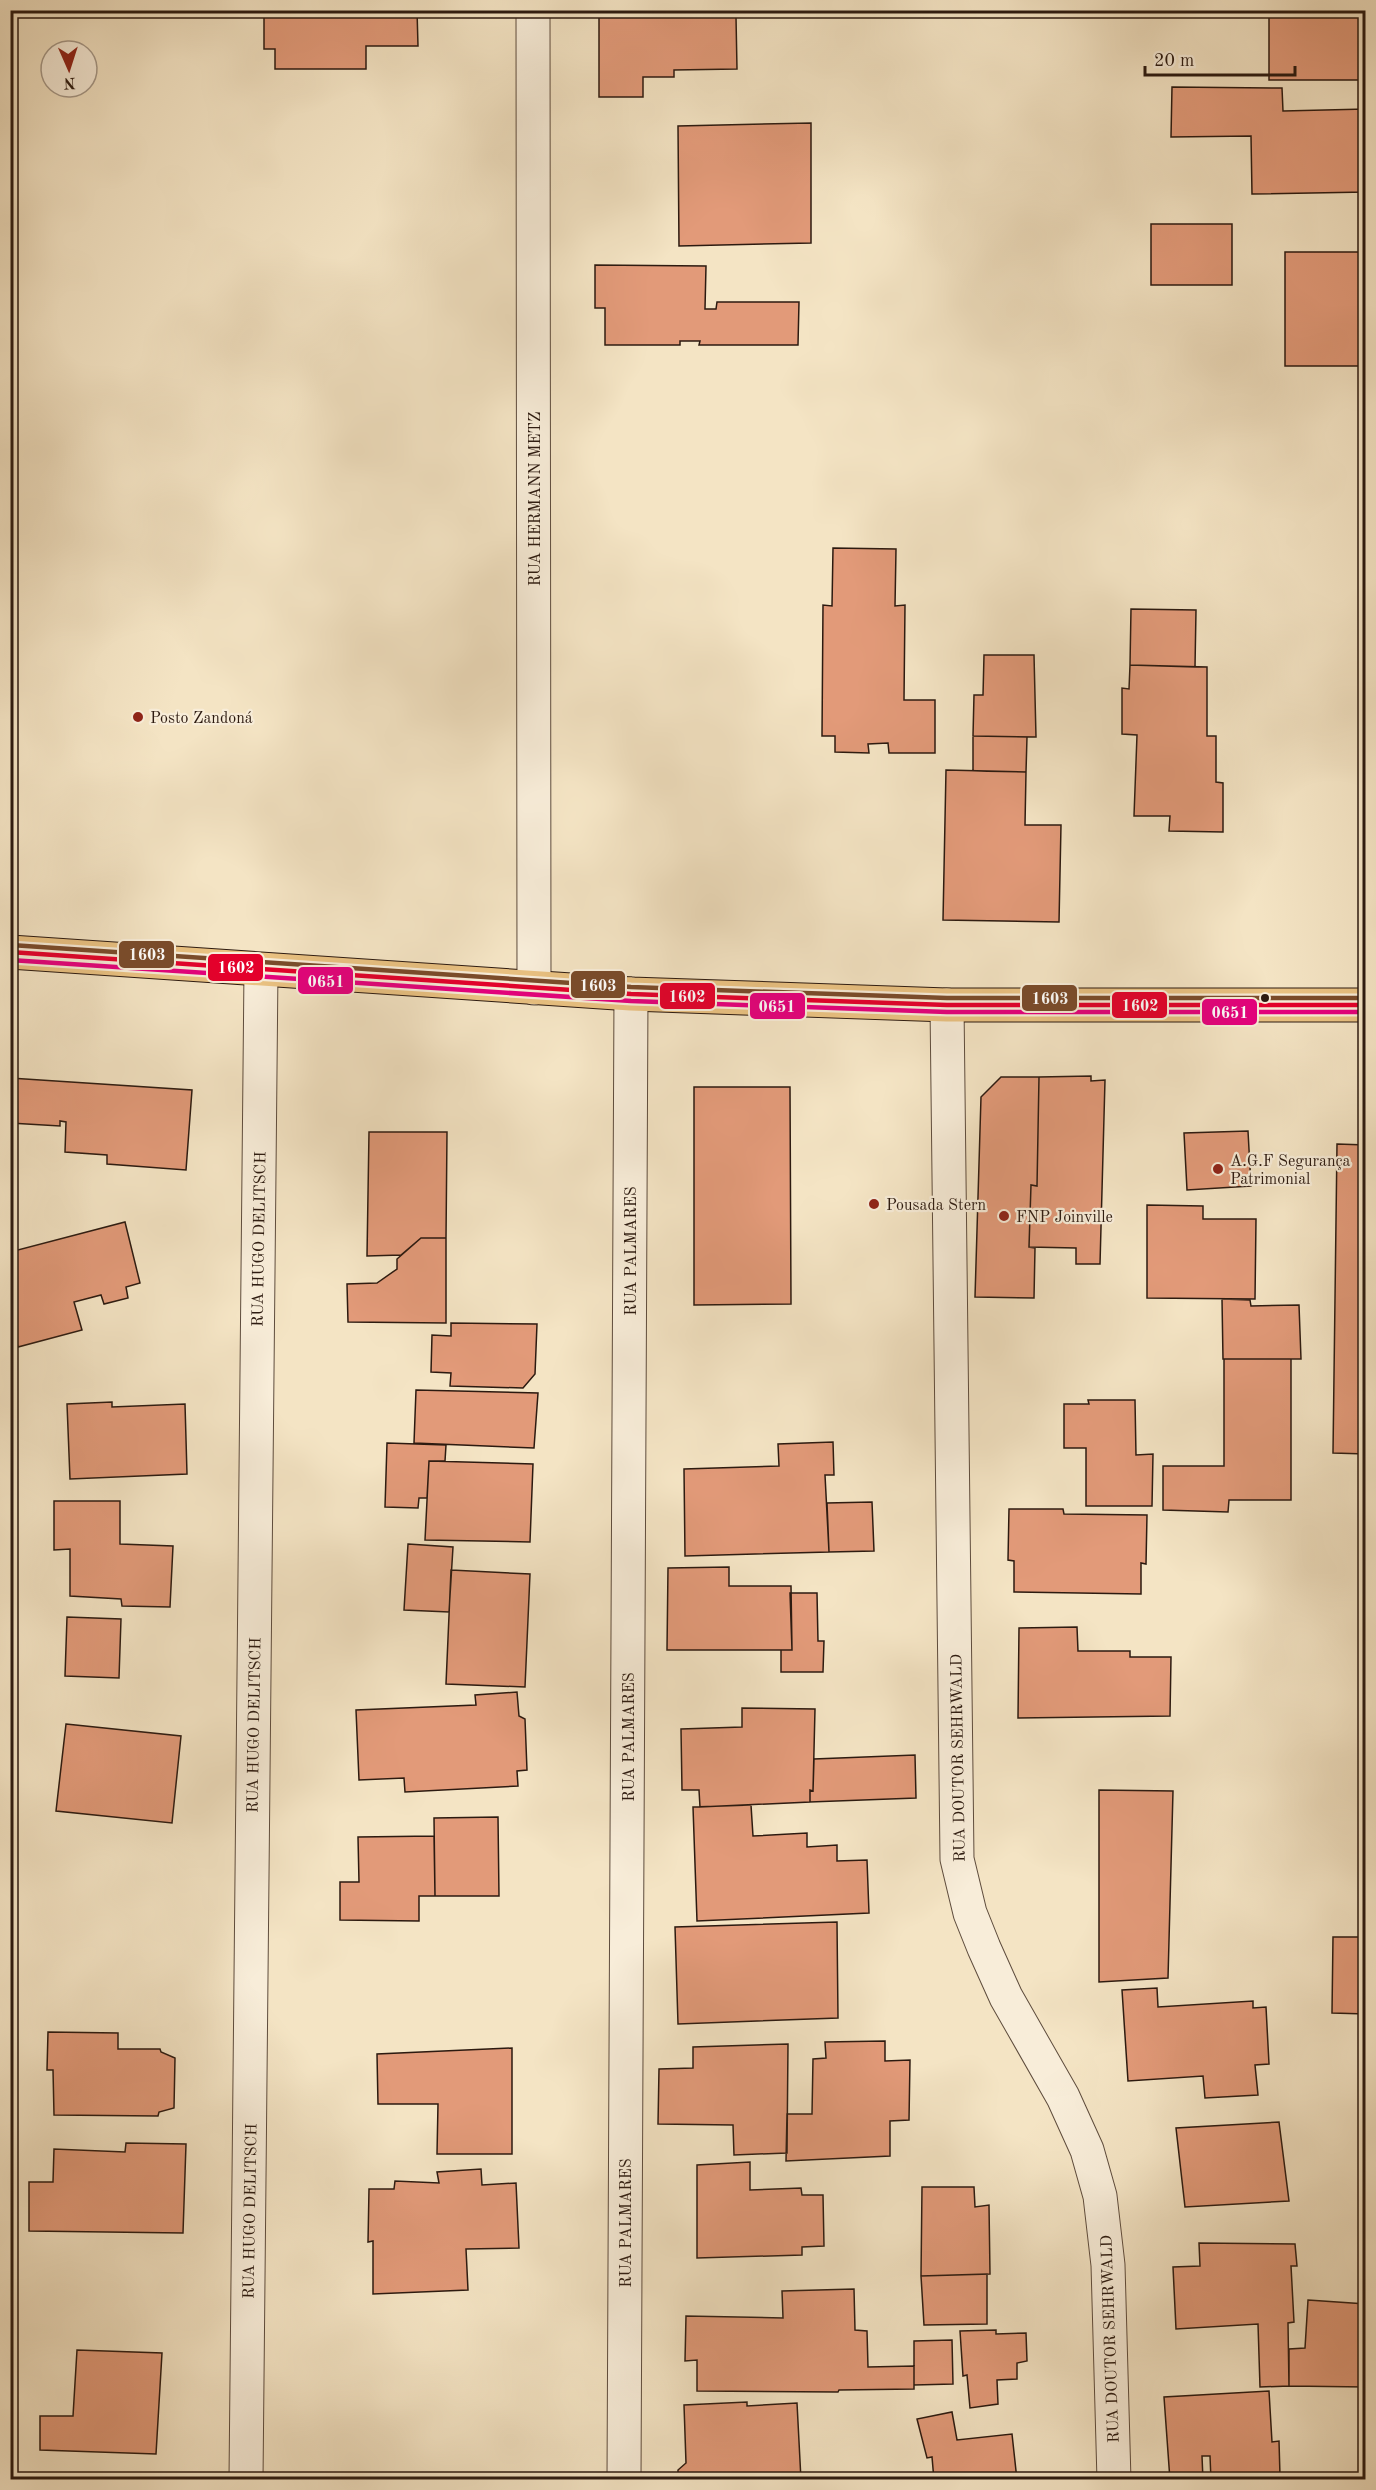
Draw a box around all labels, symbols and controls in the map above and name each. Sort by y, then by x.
north arrow [39,39,99,99]
scale bar [1145,39,1295,77]
text: 20 m [1154,52,1194,70]
text: N [62,74,76,90]
street label: RUA HERMANN METZ [528,412,544,586]
marker: Posto Zandoná [131,710,145,724]
place label: Posto Zandoná [150,711,253,727]
line badge: 1603 [118,940,175,969]
text: 1603 [128,948,166,964]
line badge: 1602 [207,953,264,982]
text: 1602 [217,961,255,977]
line badge: 0651 [297,966,354,995]
line badge: 1603 [570,970,626,999]
text: 0651 [307,975,345,991]
text: 1603 [579,979,617,995]
line badge: 1602 [659,982,716,1010]
line badge: 1603 [1021,984,1078,1012]
text: 1602 [668,990,706,1006]
line badge: 1602 [1111,991,1168,1019]
line badge: 0651 [749,992,806,1020]
text: 1603 [1031,992,1069,1008]
unlabelled marker [1259,992,1271,1004]
line badge: 0651 [1201,998,1258,1026]
text: 1602 [1121,999,1159,1015]
text: 0651 [758,1000,796,1016]
text: 0651 [1211,1006,1249,1022]
street label: RUA HUGO DELITSCH [250,1151,270,1327]
place label: A.G.F Segurança Patrimonial [1230,1154,1351,1188]
marker: A.G.F Segurança Patrimonial [1211,1162,1225,1176]
street label: RUA PALMARES [624,1186,640,1316]
marker: Pousada Stern [867,1197,881,1211]
place label: Pousada Stern [886,1198,987,1214]
marker: FNP Joinville [997,1209,1011,1223]
place label: FNP Joinville [1016,1210,1113,1226]
street label: RUA HUGO DELITSCH [245,1637,265,1813]
street label: RUA DOUTOR SEHRWALD [949,1654,969,1862]
street label: RUA PALMARES [622,1672,638,1802]
street label: RUA HUGO DELITSCH [241,2123,261,2299]
street label: RUA PALMARES [619,2158,635,2288]
street label: RUA DOUTOR SEHRWALD [1099,2235,1123,2443]

